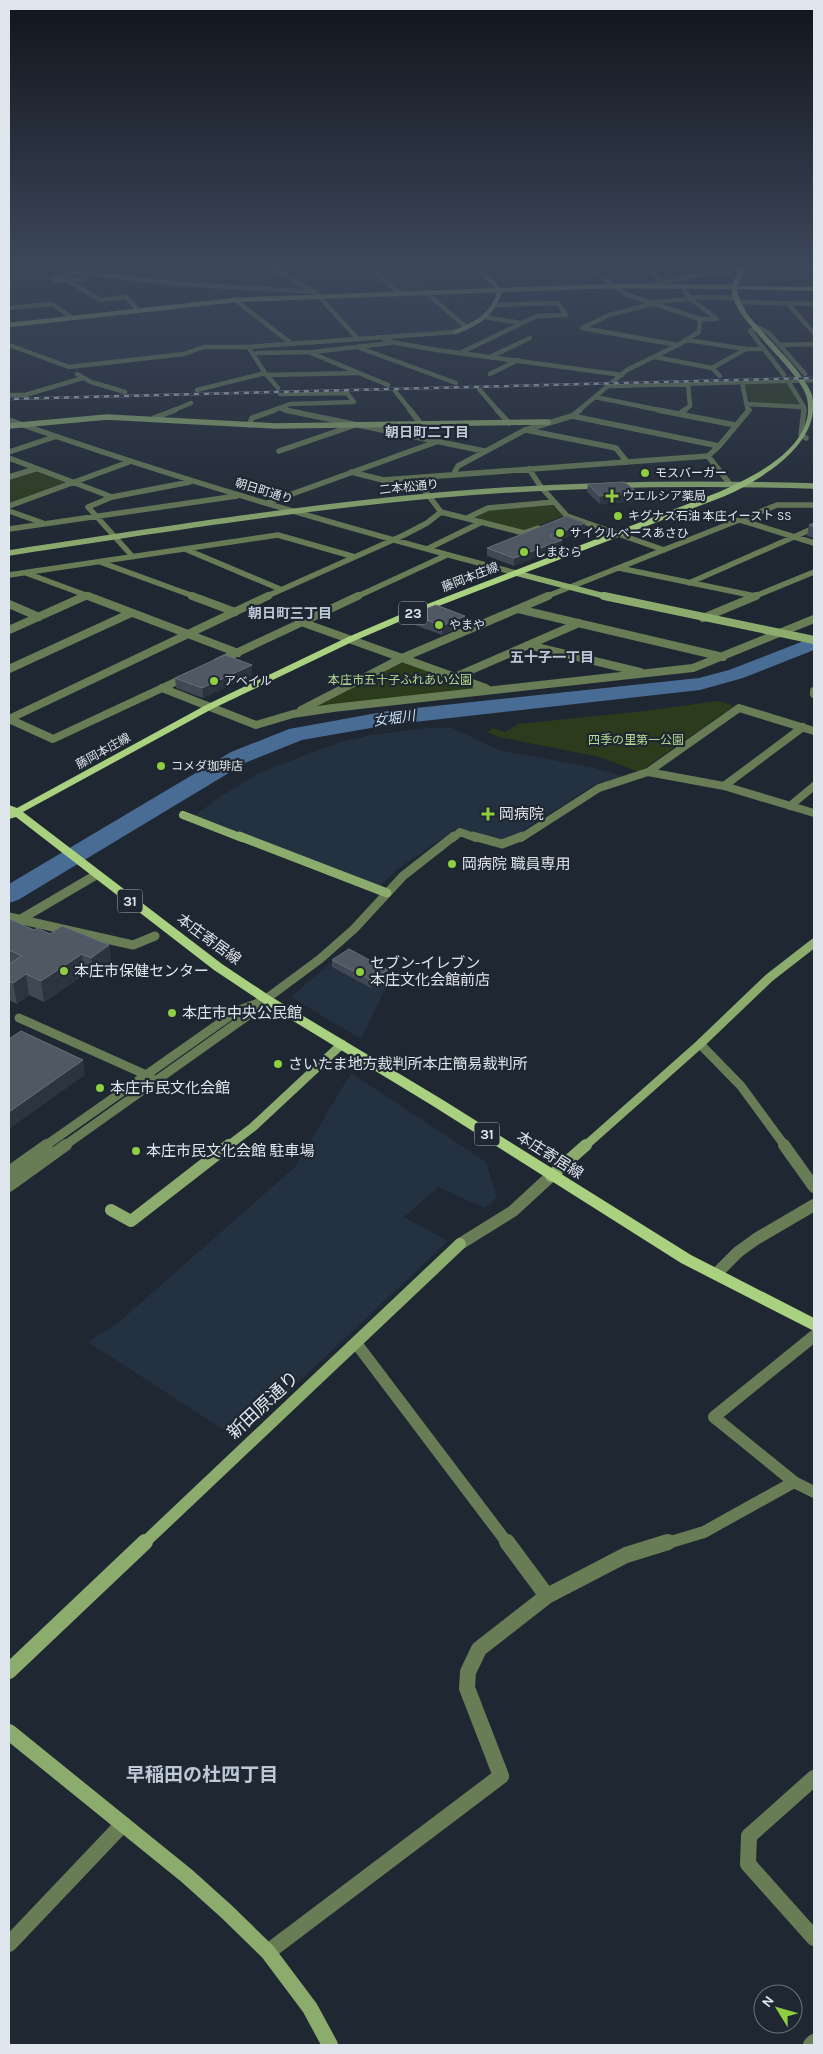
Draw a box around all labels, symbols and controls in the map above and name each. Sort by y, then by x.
district label: 朝日町二丁目 [385,424,469,441]
place label: モスバーガー [655,466,727,480]
marker: モスバーガー [639,467,651,479]
street label: 朝日町通り [233,476,295,506]
street label: 二本松通り [378,477,440,497]
place label: ウエルシア薬局 [622,489,706,503]
marker: ウエルシア薬局 [606,490,618,502]
place label: キグナス石油 本庄イースト SS [628,509,792,523]
marker: キグナス石油 本庄イースト SS [612,510,624,522]
place label: サイクルベースあさひ [570,526,689,540]
marker: サイクルベースあさひ [554,527,566,539]
place label: しまむら [534,545,582,559]
marker: しまむら [518,546,530,558]
street label: 藤岡本庄線 [439,560,501,594]
road number: 23 [399,602,427,624]
district label: 朝日町三丁目 [248,605,332,622]
place label: やまや [449,618,485,632]
marker: やまや [433,619,445,631]
district label: 五十子一丁目 [510,649,594,666]
park label: 本庄市五十子ふれあい公園 [328,673,472,687]
place label: アベイル [224,674,272,688]
marker: アベイル [208,675,220,687]
water label: 女堀川 [372,707,418,730]
street label: 藤岡本庄線 [73,730,133,772]
park label: 四季の里第一公園 [588,733,684,747]
place label: コメダ珈琲店 [171,759,243,773]
marker: コメダ珈琲店 [155,760,167,772]
place label: 岡病院 [499,805,544,823]
marker: 岡病院 [481,807,495,821]
place label: 岡病院 職員専用 [462,855,571,873]
marker: 岡病院 職員専用 [446,858,458,870]
road number: 31 [118,889,142,912]
street label: 本庄寄居線 [173,910,245,968]
place label: セブン-イレブン 本庄文化会館前店 [370,954,490,989]
place label: 本庄市保健センター [74,962,209,980]
marker: 本庄市保健センター [58,965,70,977]
marker: セブン-イレブン 本庄文化会館前店 [354,966,366,978]
place label: 本庄市中央公民館 [182,1004,302,1022]
marker: 本庄市中央公民館 [166,1007,178,1019]
place label: さいたま地方裁判所本庄簡易裁判所 [288,1055,528,1073]
marker: さいたま地方裁判所本庄簡易裁判所 [272,1058,284,1070]
place label: 本庄市民文化会館 [110,1079,230,1097]
marker: 本庄市民文化会館 [94,1082,106,1094]
road number: 31 [474,1122,500,1146]
street label: 本庄寄居線 [513,1127,587,1183]
place label: 本庄市民文化会館 駐車場 [146,1142,315,1160]
marker: 本庄市民文化会館 駐車場 [130,1145,142,1157]
street label: 新田原通り [223,1366,303,1444]
district label: 早稲田の杜四丁目 [126,1764,278,1786]
north arrow [753,1984,803,2034]
text: N [758,1992,778,2011]

